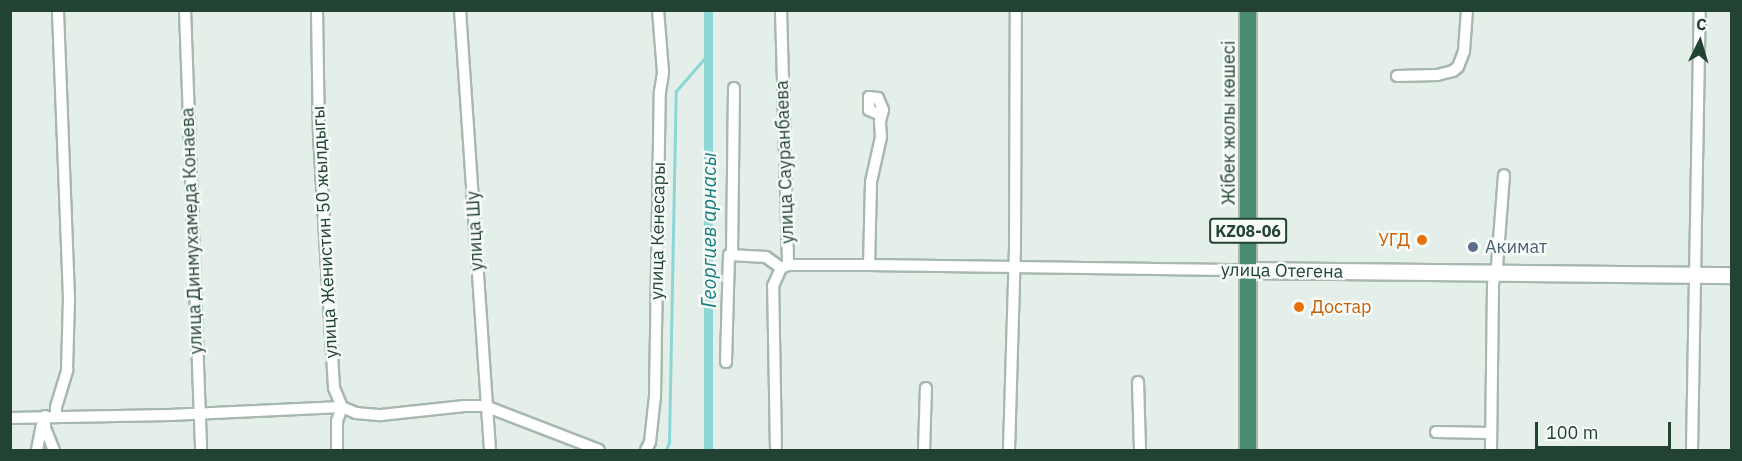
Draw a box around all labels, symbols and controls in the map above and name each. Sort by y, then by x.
north arrow [1670,12,1730,72]
text: С [1695,14,1708,34]
street label: Жібек жолы көшесі [1218,41,1240,205]
street label: улица Сауранбаева [771,80,799,244]
street label: улица Женистин 50 жылдыгы [308,105,342,359]
street label: улица Динмухамеда Конаева [177,107,207,355]
water label: Георгиев арнасы [696,152,720,308]
street label: улица Кенесары [646,162,670,300]
street label: улица Шу [462,190,488,272]
road number: KZ08-06 [1209,218,1287,244]
place label: УГД [1378,229,1410,251]
marker: УГД [1415,233,1429,247]
place label: Акимат [1485,236,1547,258]
marker: Акимат [1466,240,1480,254]
street label: улица Отегена [1221,259,1343,283]
place label: Достар [1311,296,1371,318]
marker: Достар [1292,300,1306,314]
scale bar [1538,410,1674,448]
text: 100 m [1546,421,1598,444]

